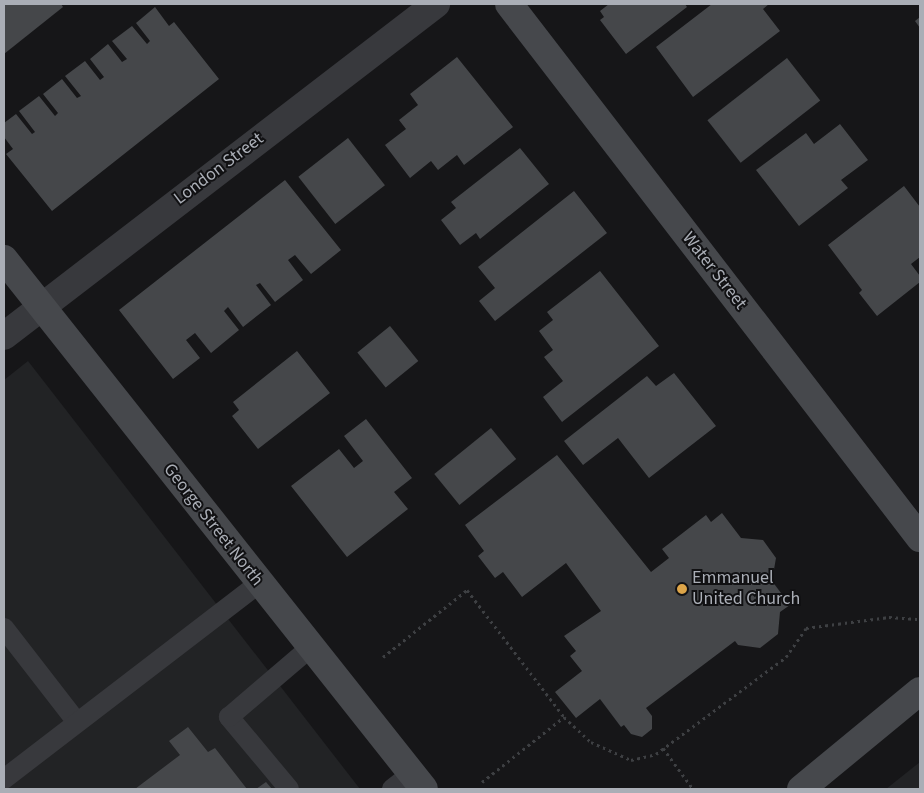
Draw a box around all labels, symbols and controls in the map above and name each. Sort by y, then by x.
street label: London Street [170,128,268,210]
street label: Water Street [677,228,751,314]
street label: George Street North [158,459,268,591]
place label: Emmanuel United Church [692,568,800,610]
marker: Emmanuel United Church [676,583,688,595]

